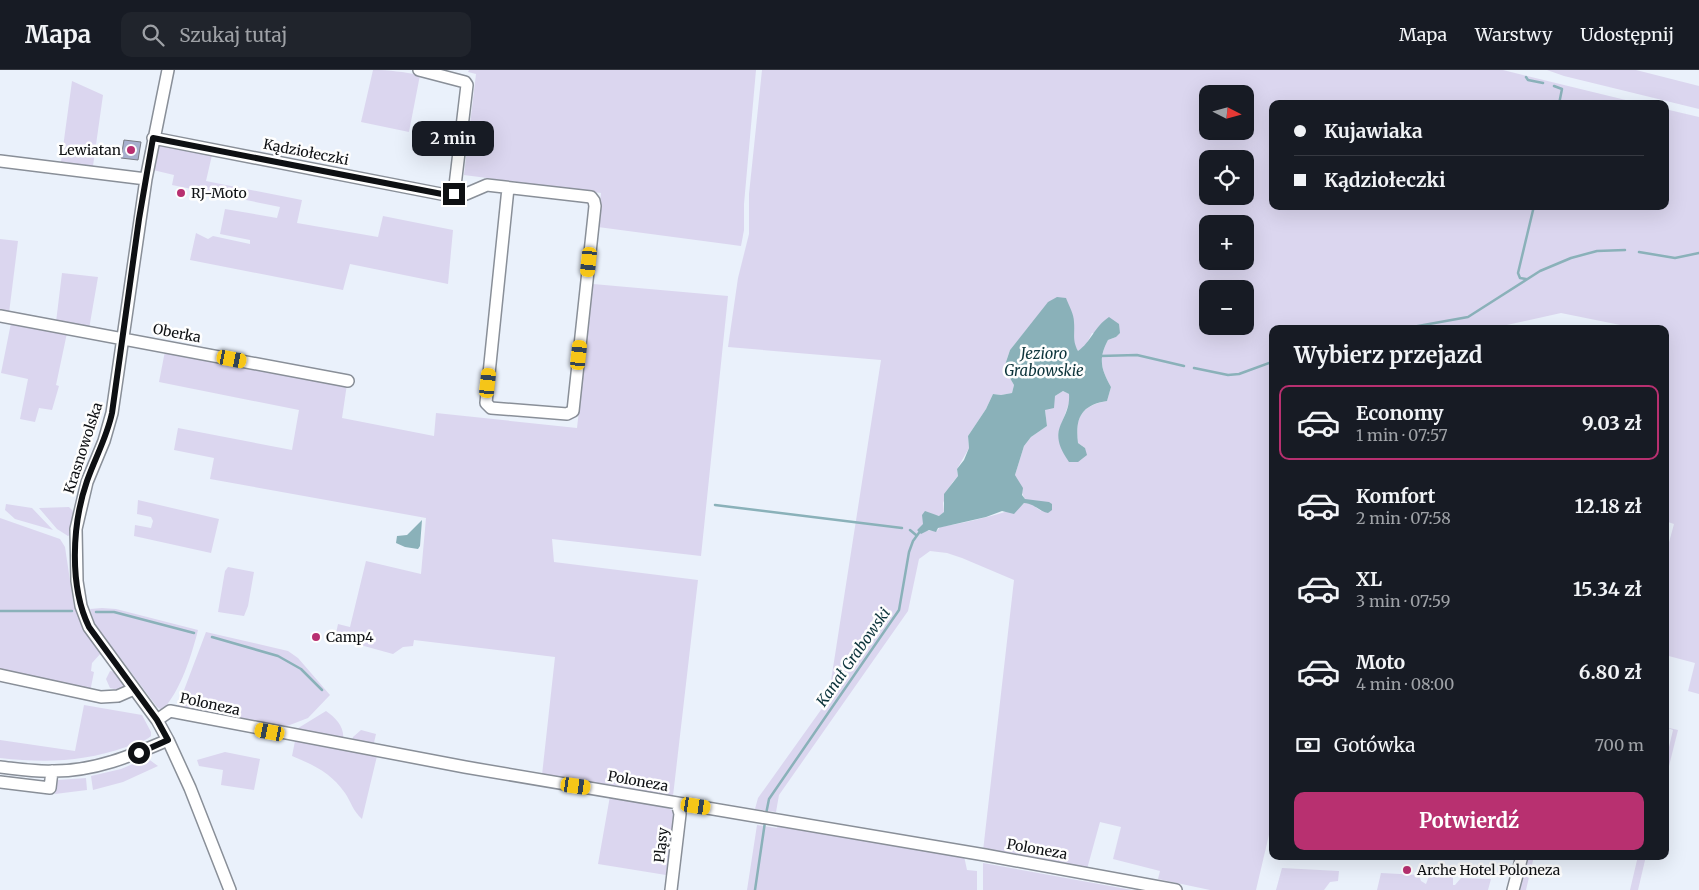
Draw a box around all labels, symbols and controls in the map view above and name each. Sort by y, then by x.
search box [121,12,471,57]
text: Mapa [25,19,91,50]
icon: search [139,21,167,49]
text: Szukaj tutaj [179,23,287,47]
text: Mapa [1399,23,1447,46]
text: Warstwy [1475,23,1552,46]
text: Udostępnij [1580,23,1674,46]
north arrow [1199,85,1254,140]
map controls [1199,85,1254,335]
text: Kujawiaka [1324,119,1423,143]
callout: 2 min [413,122,495,156]
text: 2 min [430,128,476,148]
street label: Kądziołeczki [262,135,351,169]
place label: Lewiatan [59,141,121,159]
marker: Lewiatan [125,144,137,156]
button: locate [1199,150,1254,205]
text: Kądziołeczki [1324,168,1445,192]
route end [443,183,465,205]
place label: RJ-Moto [191,184,247,202]
marker: RJ-Moto [175,187,187,199]
button: + [1199,215,1254,270]
car [579,246,598,278]
button: − [1199,280,1254,335]
street label: Oberka [151,320,203,347]
car [569,339,588,371]
text: Wybierz przejazd [1294,341,1482,369]
water label: Jezioro Grabowskie [1004,344,1084,380]
car [215,349,248,369]
car [478,367,497,399]
street label: Krasnowolska [60,399,106,496]
icon: car [1296,400,1341,445]
text: Economy [1356,401,1444,425]
text: 9.03 zł [1582,411,1642,435]
text: 1 min · 07:57 [1356,425,1448,445]
icon: car [1296,483,1341,528]
text: Komfort [1356,484,1435,508]
text: 12.18 zł [1575,494,1642,518]
text: 2 min · 07:58 [1356,508,1451,528]
icon: car [1296,566,1341,611]
text: XL [1356,567,1382,591]
text: 15.34 zł [1573,577,1642,601]
text: 3 min · 07:59 [1356,591,1450,611]
water label: Kanał Grabowski [811,604,894,711]
place label: Camp4 [326,628,374,646]
marker: Camp4 [310,631,322,643]
icon: car [1296,649,1341,694]
text: Moto [1356,650,1405,674]
text: 6.80 zł [1579,660,1642,684]
text: 4 min · 08:00 [1356,674,1454,694]
street label: Poloneza [178,689,242,719]
car [253,722,286,742]
icon: cash [1294,731,1322,759]
text: Gotówka [1334,733,1415,757]
text: 700 m [1595,735,1644,755]
route start [128,742,150,764]
street label: Poloneza [606,767,670,795]
car [560,776,591,796]
button: Potwierdź [1294,792,1644,850]
car [680,796,711,816]
street label: Pląsy [650,826,672,864]
street label: Poloneza [1005,835,1069,863]
place label: Arche Hotel Poloneza [1416,861,1561,879]
marker: Arche Hotel Poloneza [1401,864,1413,876]

